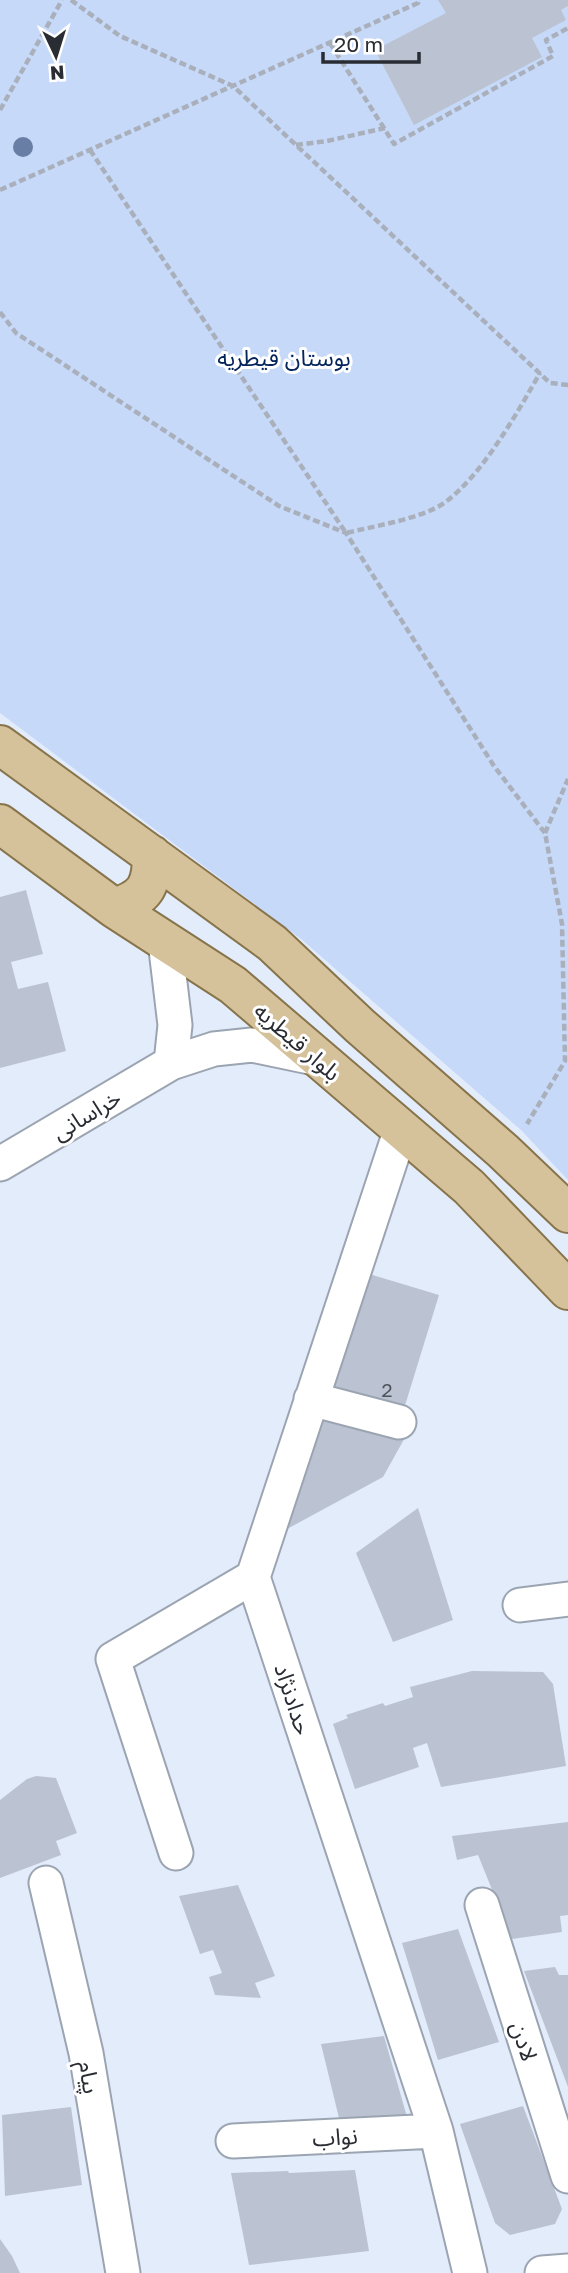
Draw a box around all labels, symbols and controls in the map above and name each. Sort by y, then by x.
north arrow [21,21,91,91]
scale bar [323,21,419,65]
text: 20 m [334,31,383,57]
text: N [49,61,65,85]
park label: بوستان قیطریه [217,343,351,372]
street label: بلوار قیطریه [248,996,347,1087]
street label: خراسانی [46,1083,126,1146]
house number: 2 [381,1378,393,1401]
street label: حدادنژاد [268,1660,319,1739]
street label: لادن [505,2018,545,2064]
street label: پیام [68,2058,107,2097]
street label: نواب [312,2121,358,2152]

